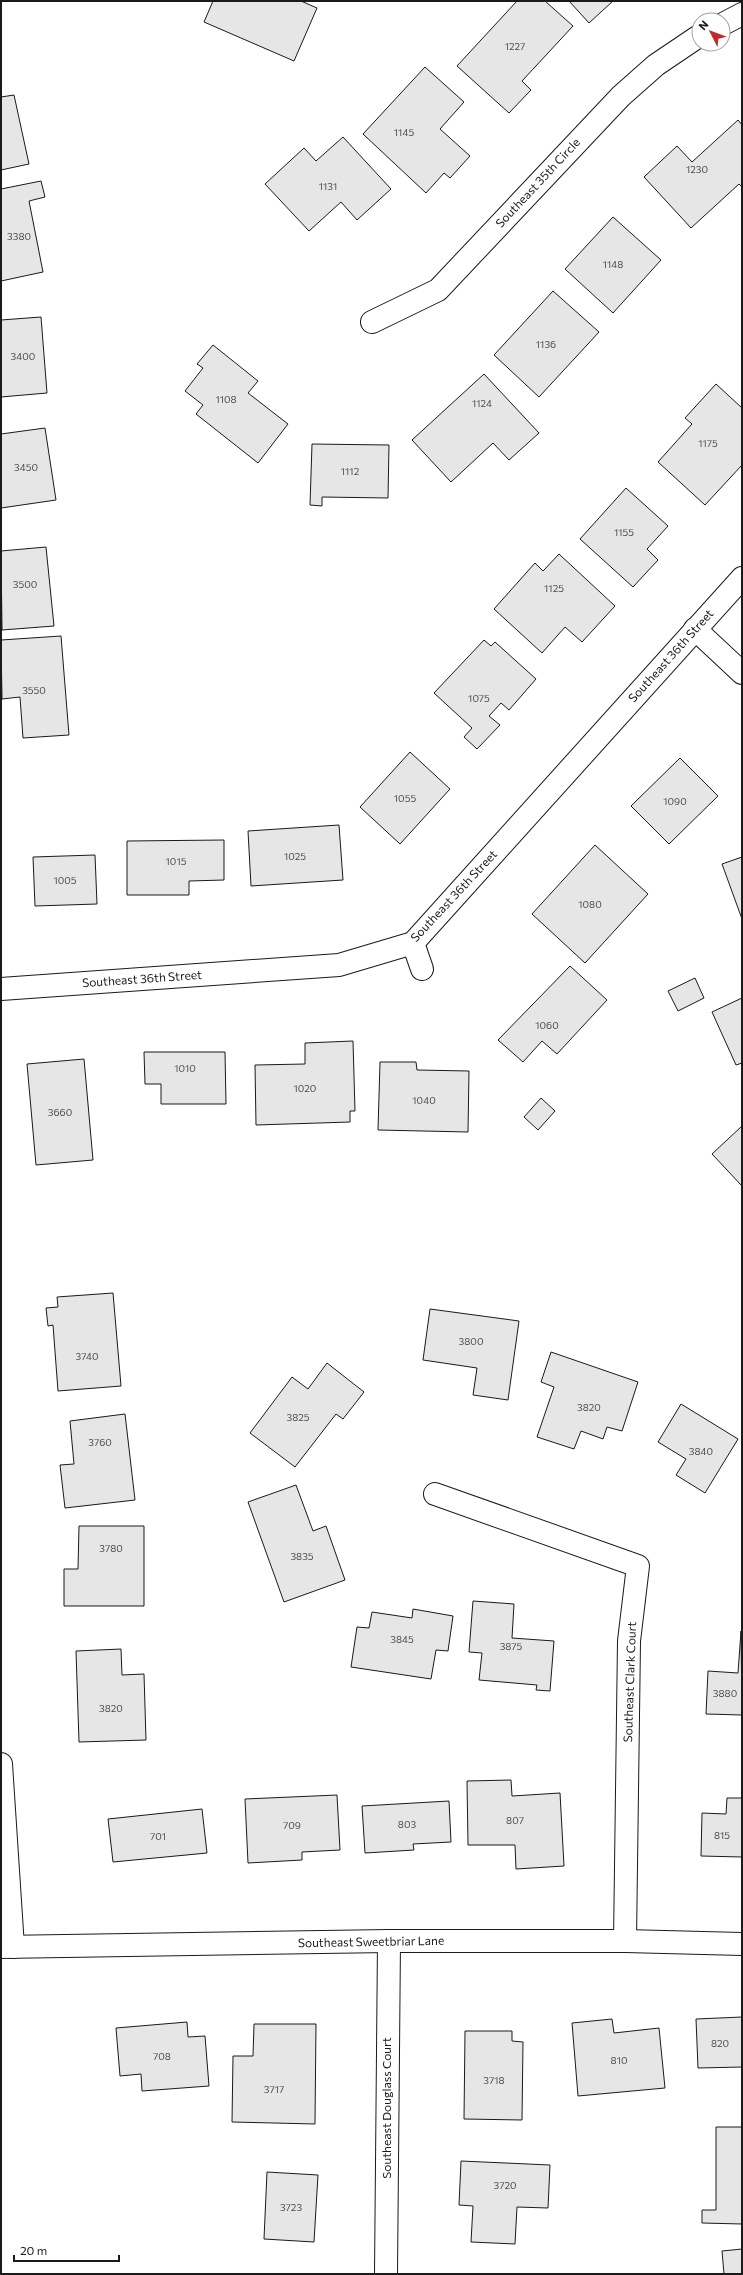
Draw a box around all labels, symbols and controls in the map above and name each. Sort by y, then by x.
north arrow [691,12,731,52]
text: N [696,18,711,32]
house number: 1227 [505,40,525,52]
house number: 1145 [394,126,414,138]
street label: Southeast 35th Circle [492,135,582,230]
house number: 1230 [686,163,708,175]
house number: 1131 [319,180,337,192]
house number: 3380 [7,230,31,242]
house number: 1148 [603,258,623,270]
house number: 1136 [536,338,556,350]
house number: 3400 [11,350,35,362]
house number: 1108 [215,393,237,405]
house number: 1124 [472,397,492,409]
house number: 1175 [698,437,718,449]
house number: 3450 [14,461,38,473]
house number: 1112 [341,465,360,477]
house number: 1155 [614,526,634,538]
house number: 3500 [13,578,37,590]
house number: 1125 [544,582,564,594]
street label: Southeast 36th Street [625,606,716,705]
house number: 3550 [22,684,46,696]
house number: 1075 [468,692,490,704]
house number: 1055 [394,792,416,804]
house number: 1090 [663,795,687,807]
street label: Southeast 36th Street [407,847,499,944]
house number: 1025 [284,850,306,862]
house number: 1015 [166,855,187,867]
house number: 1005 [53,874,77,886]
house number: 1080 [578,898,602,910]
street label: Southeast 36th Street [82,967,202,989]
house number: 1060 [535,1019,559,1031]
house number: 1010 [174,1062,196,1074]
house number: 1020 [294,1082,316,1094]
house number: 1040 [412,1094,436,1106]
house number: 3660 [48,1106,72,1118]
house number: 3800 [459,1335,483,1347]
house number: 3740 [76,1350,98,1362]
house number: 3820 [577,1401,601,1413]
house number: 3825 [286,1411,310,1423]
house number: 3760 [88,1436,112,1448]
house number: 3840 [689,1445,713,1457]
house number: 3780 [99,1542,123,1554]
house number: 3835 [290,1550,314,1562]
street label: Southeast Clark Court [620,1621,638,1743]
house number: 3845 [390,1633,414,1645]
house number: 3875 [500,1640,523,1652]
house number: 3880 [713,1687,737,1699]
house number: 3820 [99,1702,123,1714]
house number: 807 [506,1814,524,1826]
house number: 803 [398,1818,416,1830]
house number: 709 [283,1819,301,1831]
house number: 815 [714,1829,730,1841]
house number: 701 [150,1830,166,1842]
street label: Southeast Sweetbriar Lane [298,1933,444,1949]
street label: Southeast Douglass Court [379,2037,393,2179]
house number: 820 [711,2037,729,2049]
house number: 708 [153,2050,171,2062]
house number: 810 [611,2054,627,2066]
house number: 3718 [483,2074,505,2086]
house number: 3717 [264,2083,284,2095]
house number: 3720 [494,2179,517,2191]
house number: 3723 [280,2201,302,2213]
scale bar [14,2237,119,2263]
text: 20 m [20,2243,47,2257]

